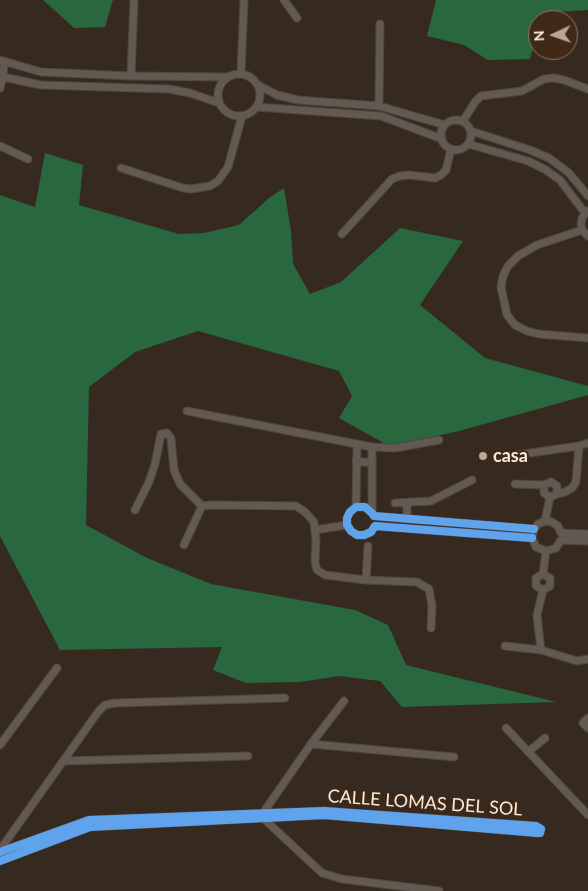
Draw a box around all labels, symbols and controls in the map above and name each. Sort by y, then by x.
north arrow [528,10,578,60]
text: N [530,30,547,42]
place label: casa [493,445,528,467]
marker: casa [477,450,489,462]
street label: CALLE LOMAS DEL SOL [327,785,523,821]

